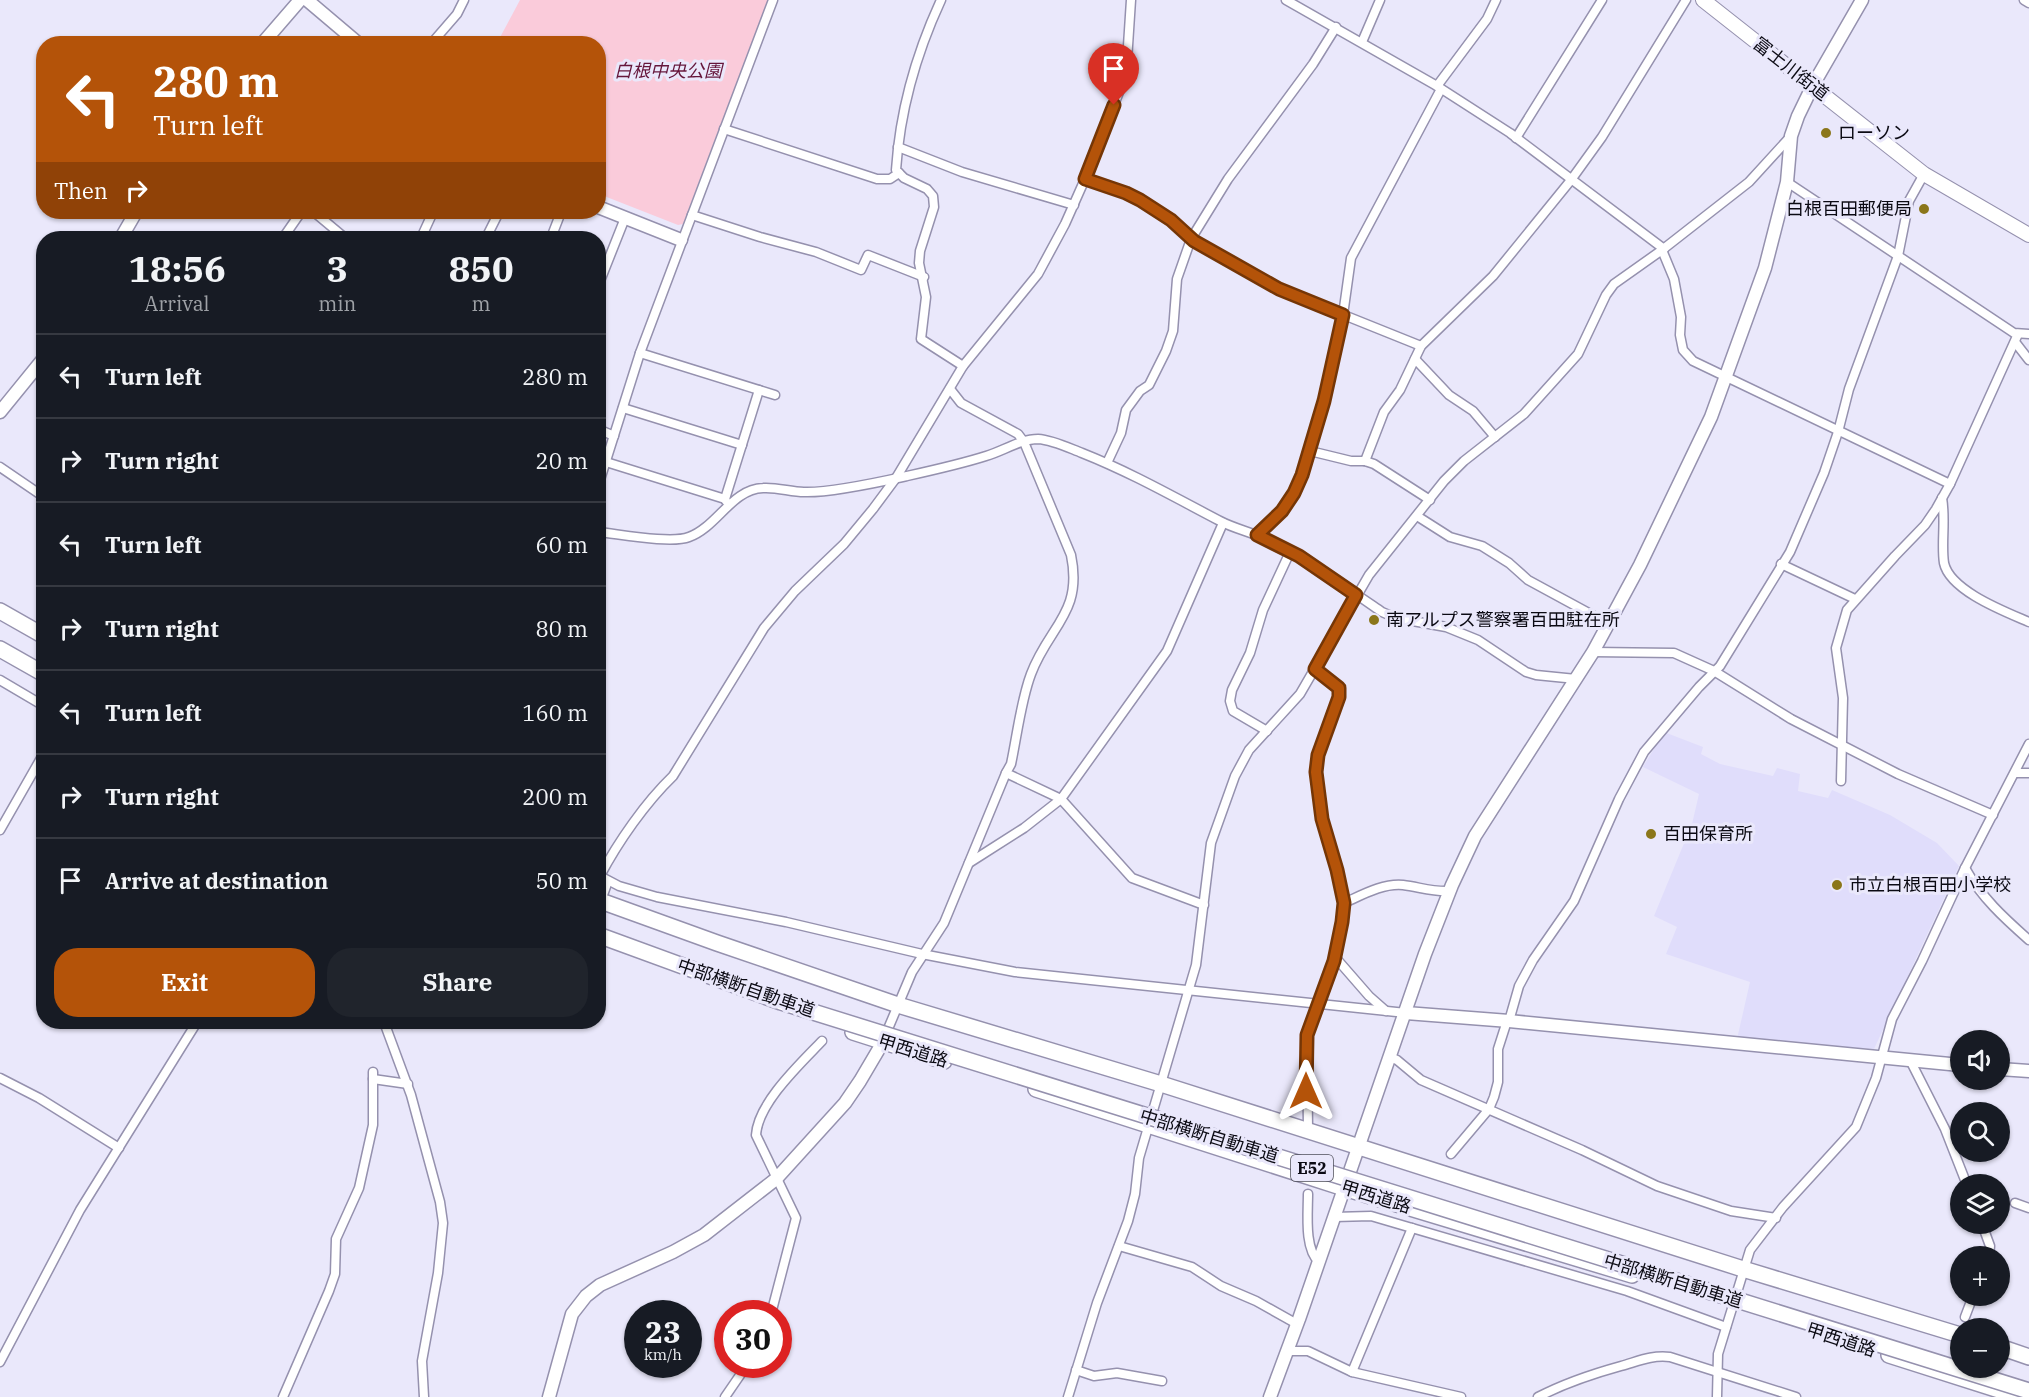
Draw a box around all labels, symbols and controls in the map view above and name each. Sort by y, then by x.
street label: 富士川街道 [1749,32,1834,105]
pin [1088,43,1139,105]
icon: arrive [1097,52,1130,85]
text: 280 m [153,54,279,109]
park label: 白根中央公園 [614,59,725,82]
icon: left [54,60,132,138]
text: Turn left [153,107,264,142]
place label: ローソン [1838,121,1910,144]
marker: ローソン [1819,126,1833,140]
icon: right [120,174,153,207]
text: Then [54,176,108,205]
place label: 白根百田郵便局 [1786,197,1912,220]
marker: 白根百田郵便局 [1917,202,1931,216]
text: 18:56 [128,245,226,292]
text: 3 [326,245,348,292]
text: 850 [449,245,514,292]
text: Arrival [145,290,210,317]
text: min [318,290,356,317]
text: m [472,290,491,317]
icon: left [54,360,87,393]
text: Turn left [105,362,201,391]
text: 280 m [522,362,588,391]
icon: right [54,444,87,477]
text: Turn right [105,446,219,475]
text: 20 m [536,446,588,475]
icon: left [54,528,87,561]
text: Turn left [105,530,201,559]
text: 60 m [536,530,588,559]
place label: 南アルプス警察署百田駐在所 [1386,608,1620,631]
icon: right [54,612,87,645]
marker: 南アルプス警察署百田駐在所 [1367,613,1381,627]
text: Turn right [105,614,219,643]
text: 80 m [536,614,588,643]
icon: left [54,696,87,729]
text: Turn left [105,698,201,727]
text: 160 m [522,698,588,727]
icon: right [54,780,87,813]
text: Turn right [105,782,219,811]
text: 200 m [522,782,588,811]
place label: 百田保育所 [1663,822,1753,845]
marker: 百田保育所 [1644,827,1658,841]
icon: arrive [54,864,87,897]
text: Arrive at destination [105,866,328,895]
text: 50 m [536,866,588,895]
place label: 市立白根百田小学校 [1849,873,2011,896]
marker: 市立白根百田小学校 [1830,878,1844,892]
button: Exit [54,948,315,1017]
button: Share [327,948,588,1017]
street label: 中部横断自動車道 [674,953,818,1022]
street label: 甲西道路 [875,1029,951,1072]
map controls [1950,1030,2010,1378]
button: sound [1950,1030,2010,1090]
position arrow [1274,1059,1338,1123]
button: search [1950,1102,2010,1162]
street label: 中部横断自動車道 [1137,1103,1281,1168]
road number: E52 [1291,1155,1333,1181]
button: layers [1950,1174,2010,1234]
street label: 甲西道路 [1338,1175,1414,1218]
button: + [1950,1246,2010,1306]
street label: 中部横断自動車道 [1601,1248,1745,1313]
speed limit sign: 30 [714,1300,792,1378]
text: 23 [645,1312,681,1351]
street label: 甲西道路 [1803,1317,1879,1362]
button: − [1950,1318,2010,1378]
text: km/h [644,1345,682,1364]

